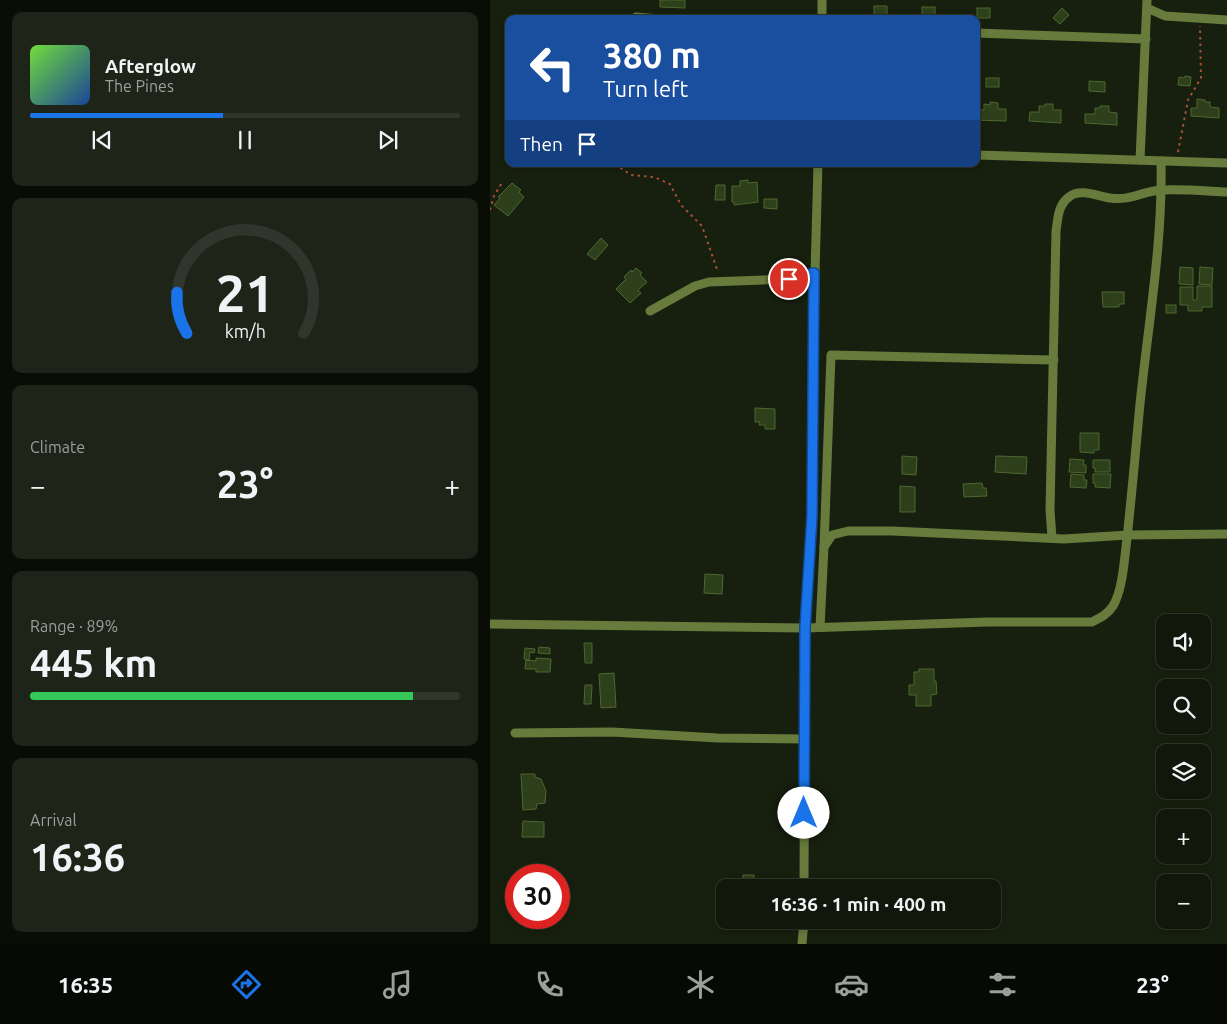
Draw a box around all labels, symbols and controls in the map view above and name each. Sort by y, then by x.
icon: left [520,35,585,100]
text: 380 m [603,35,701,75]
text: Afterglow [105,55,196,77]
text: Turn left [603,76,688,101]
text: The Pines [105,77,174,95]
icon: previous [88,126,116,154]
icon: pause [231,126,259,154]
icon: next [374,126,402,154]
icon: arrive [573,130,601,158]
text: Then [520,133,563,155]
pin [768,258,810,300]
text: 21 [216,264,274,322]
icon: arrive [775,265,803,293]
text: km/h [224,321,266,341]
text: Climate [30,438,85,456]
text: 23° [217,463,273,505]
text: − [30,470,46,501]
text: + [444,470,460,501]
map controls [1156,614,1211,929]
button: sound [1156,614,1211,669]
text: Range · 89% [30,617,118,635]
text: 445 km [30,642,157,684]
button: search [1156,679,1211,734]
button: layers [1156,744,1211,799]
position arrow [777,786,829,838]
button: + [1156,809,1211,864]
text: Arrival [30,811,77,829]
text: 16:36 [30,836,125,878]
speed limit sign: 30 [505,864,570,929]
button: − [1156,874,1211,929]
text: 16:36 · 1 min · 400 m [771,893,946,915]
icon: directions [229,967,264,1002]
icon: music [380,967,415,1002]
icon: phone [532,967,567,1002]
icon: climate [683,967,718,1002]
icon: car [834,967,869,1002]
icon: filters [985,967,1020,1002]
text: 16:35 [58,972,113,997]
text: 23° [1136,972,1169,997]

